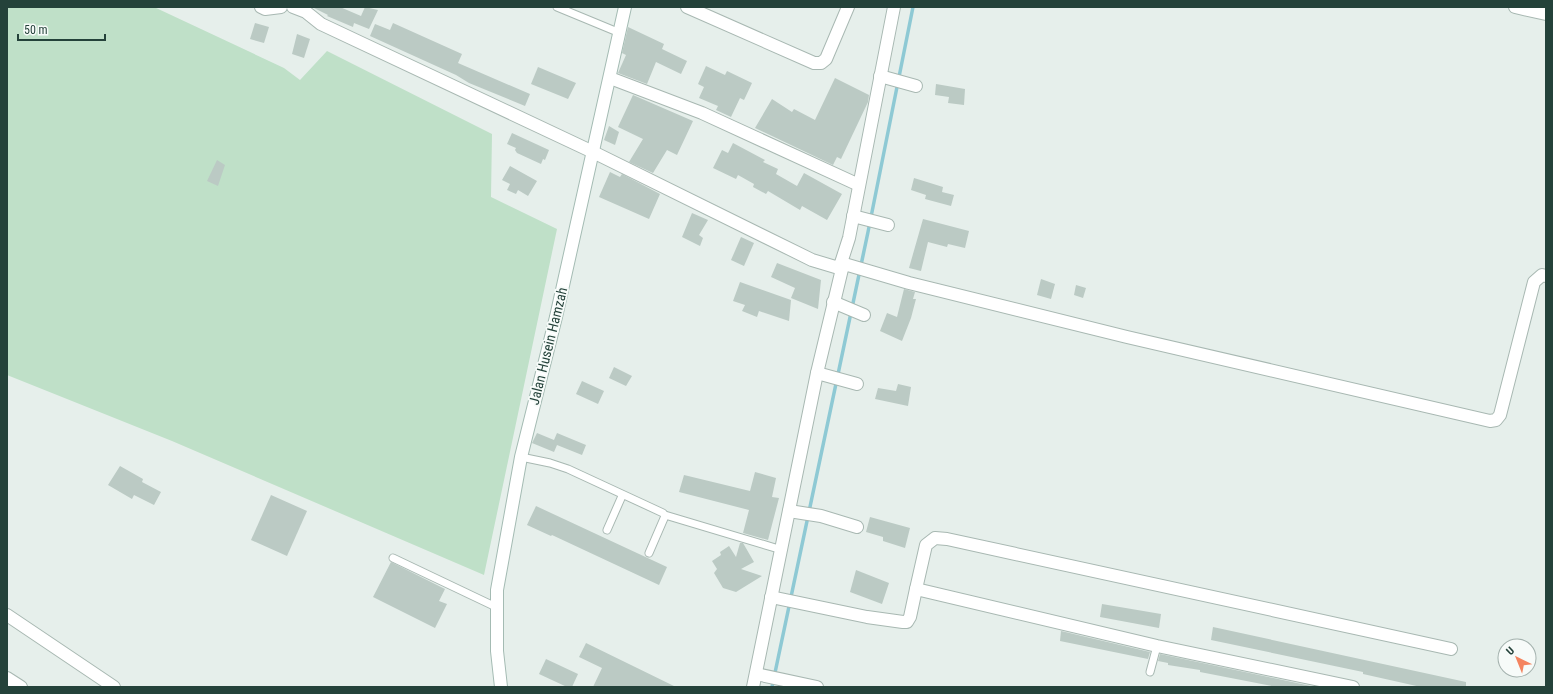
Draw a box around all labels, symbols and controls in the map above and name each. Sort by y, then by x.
scale bar [18,16,105,42]
text: 50 m [24,23,48,37]
street label: Jalan Husein Hamzah [526,286,570,406]
north arrow [1497,638,1537,678]
text: U [1504,644,1517,658]

